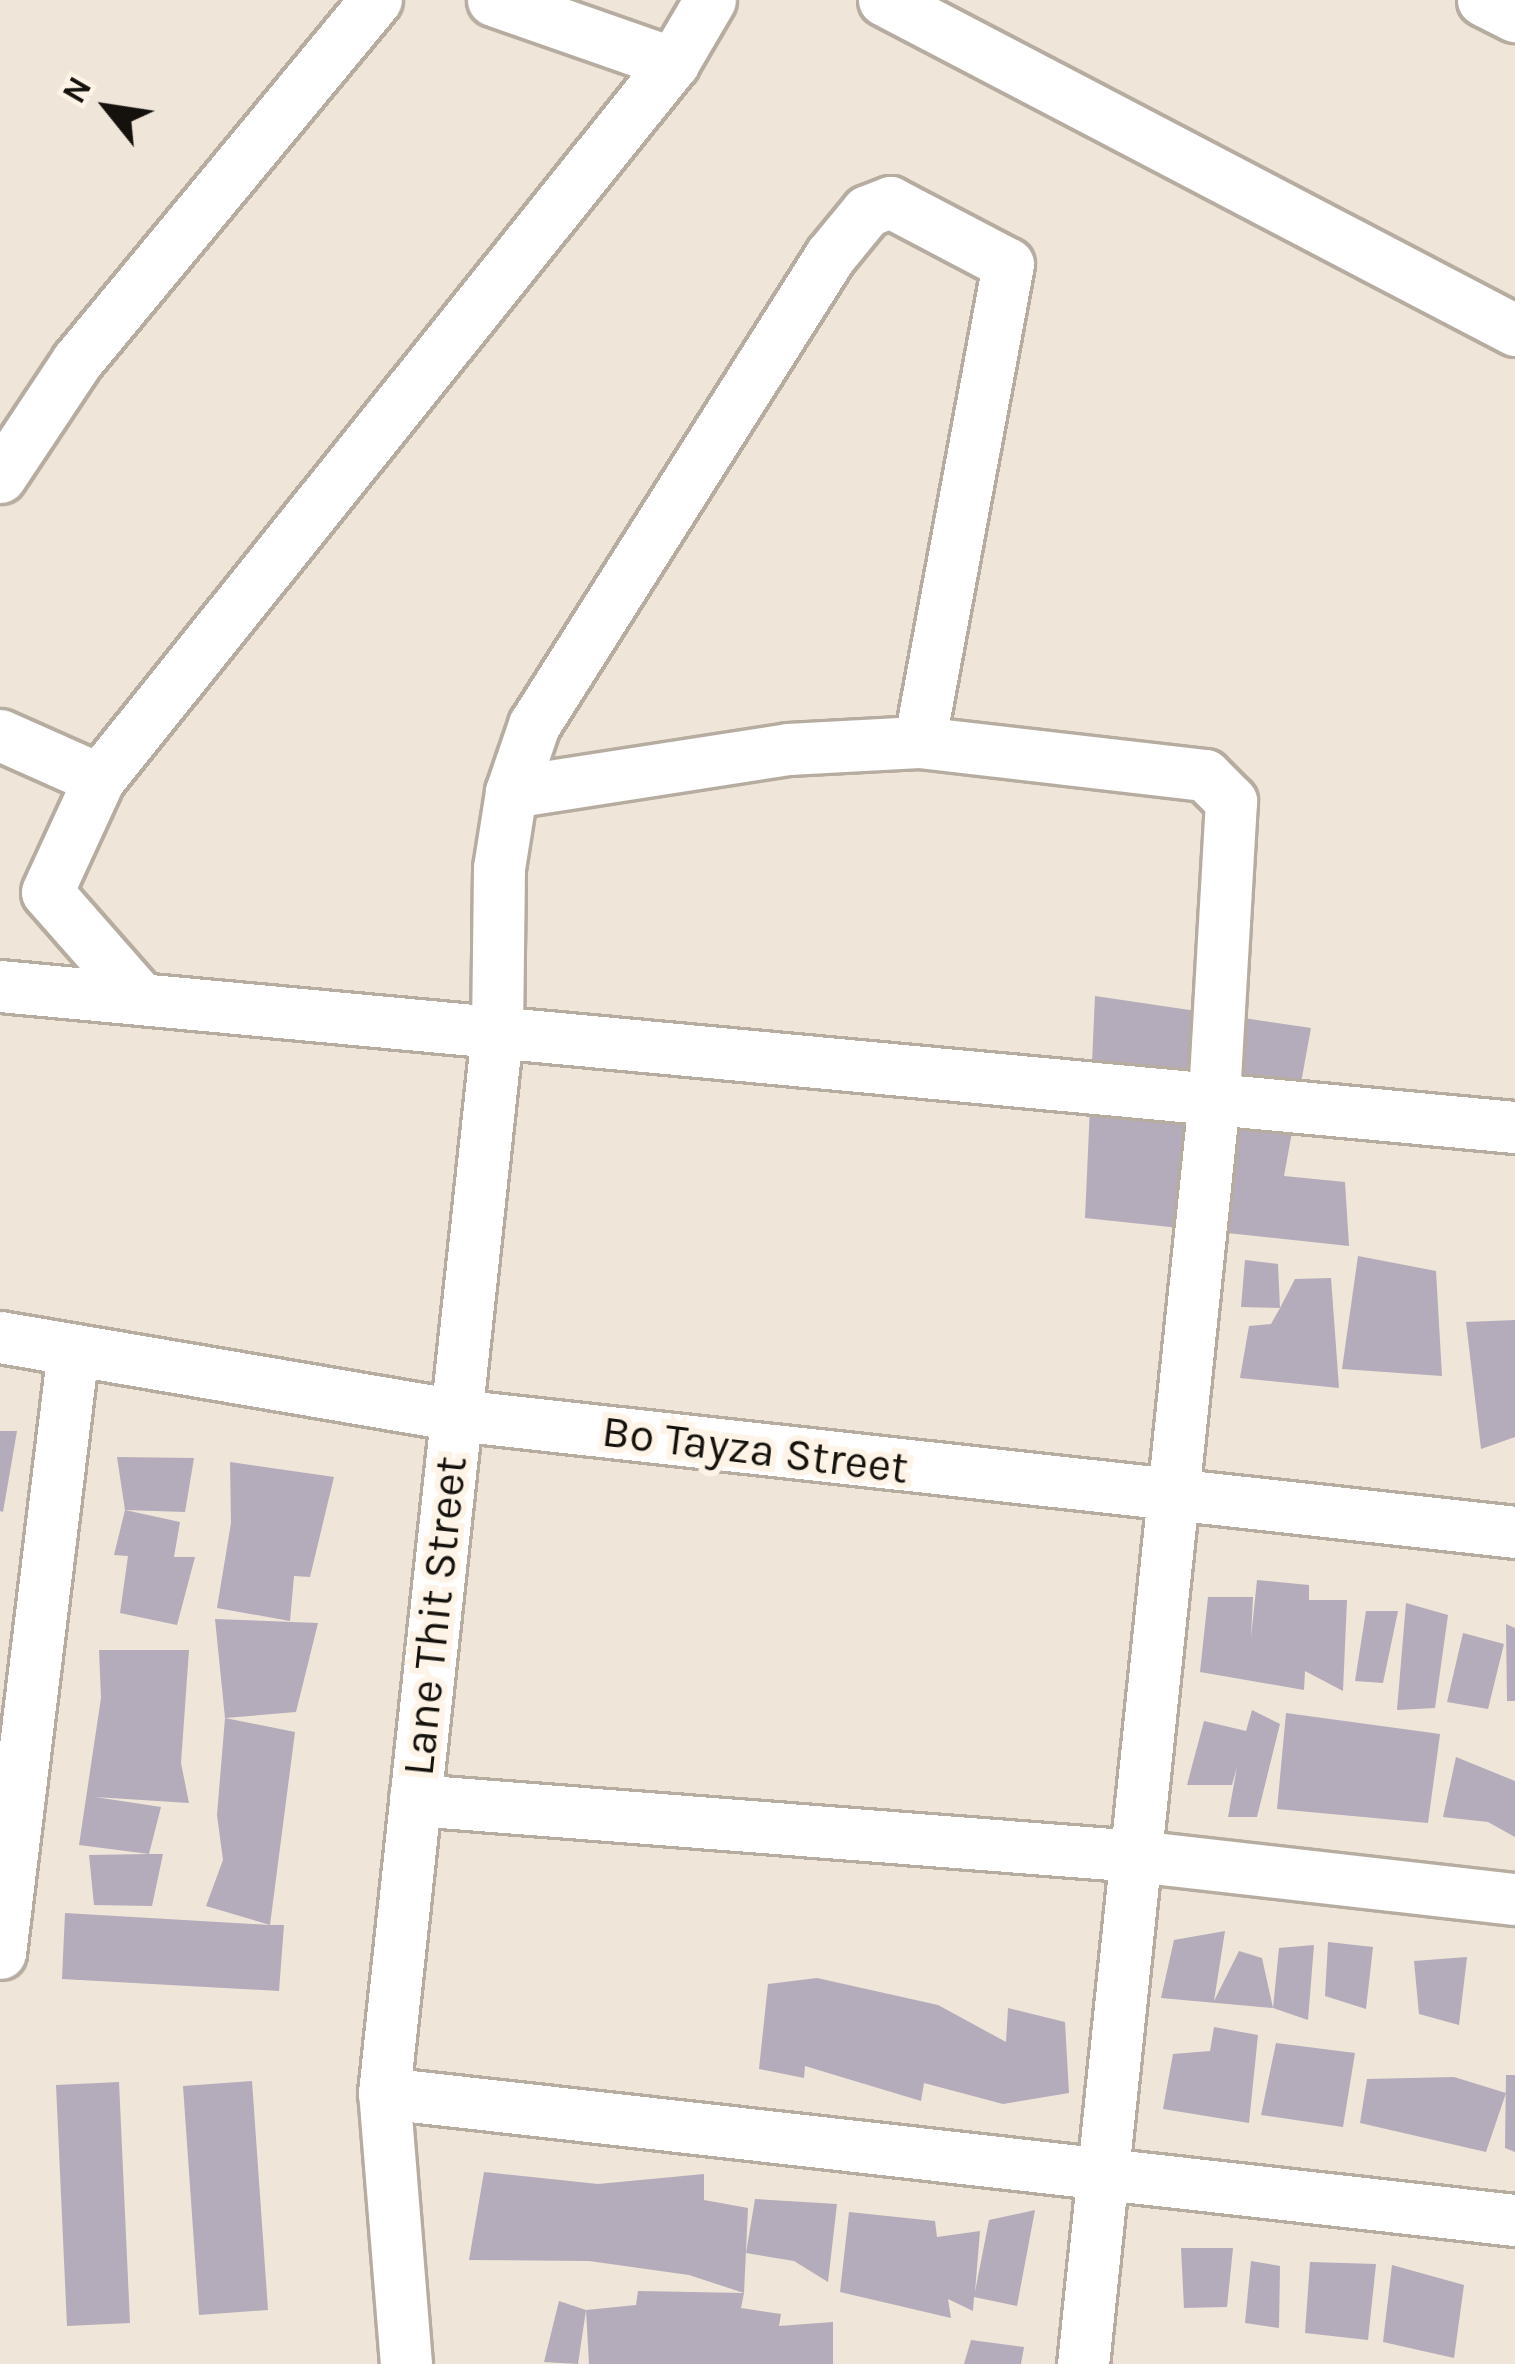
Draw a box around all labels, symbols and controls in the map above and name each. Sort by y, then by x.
north arrow [48,48,168,168]
text: N [54,70,99,110]
street label: Bo Tayza Street [599,1404,911,1496]
street label: Lane Thit Street [391,1454,479,1778]

